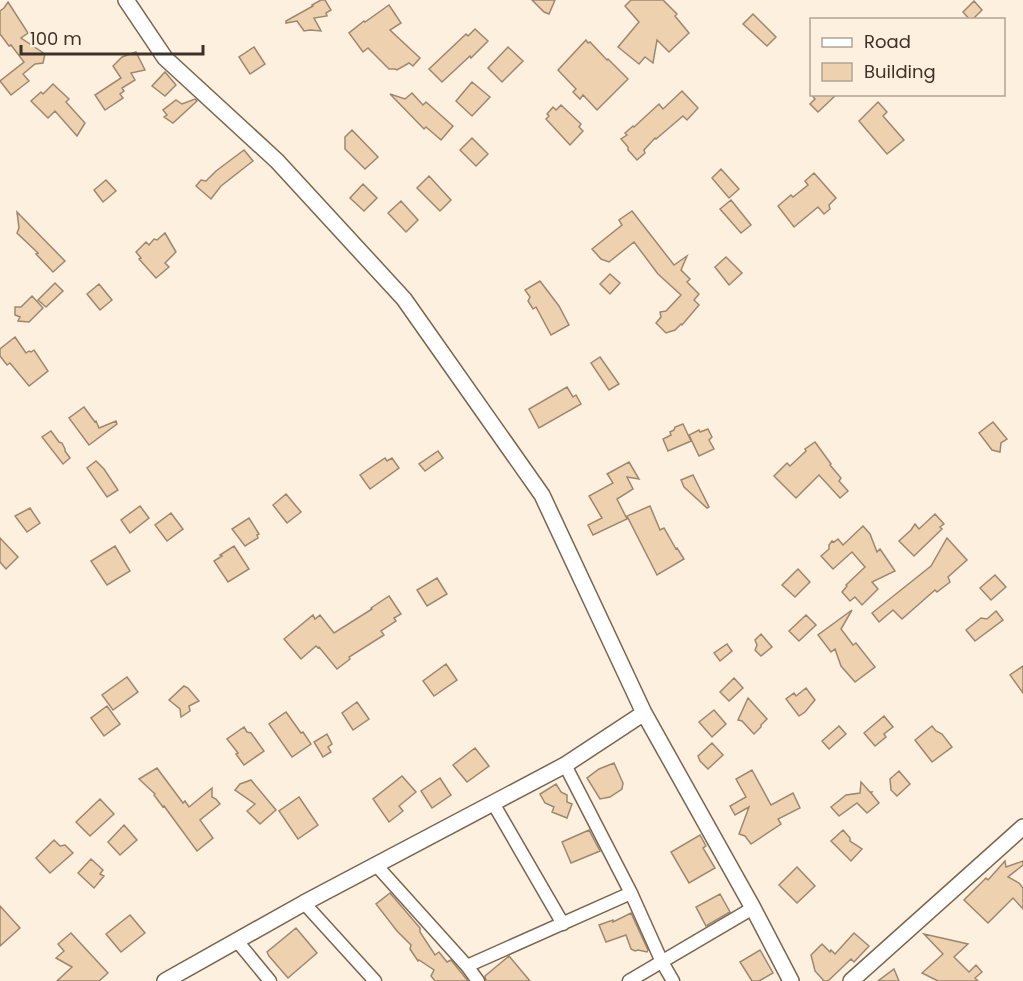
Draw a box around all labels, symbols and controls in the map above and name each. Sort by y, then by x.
scale bar [21,18,202,56]
legend [810,18,1005,96]
text: 100 m [30,26,82,51]
text: Road [864,29,911,54]
text: Building [864,59,936,84]

